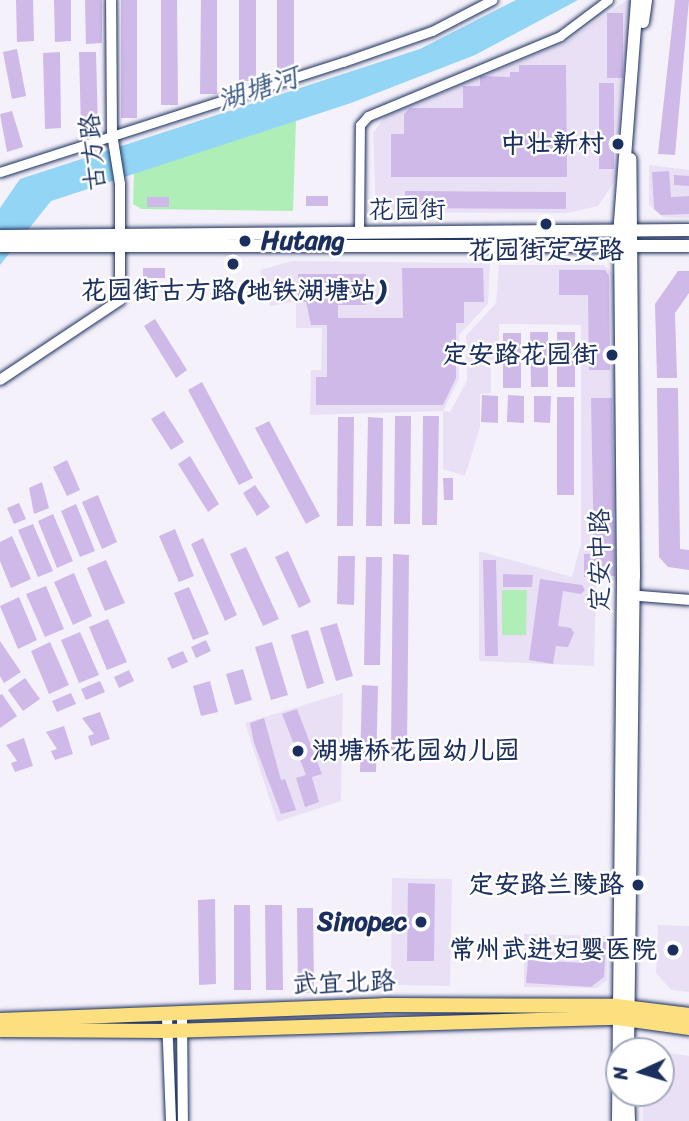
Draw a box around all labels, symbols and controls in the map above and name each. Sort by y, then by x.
water label: 湖塘河 [213,60,303,118]
street label: 古方路 [74,112,112,192]
place label: 中壮新村 [500,128,604,160]
marker: 中壮新村 [610,136,626,152]
street label: 花园街 [368,194,446,226]
marker: 花园街定安路 [538,216,554,232]
place label: Hutang [261,225,345,257]
marker: Hutang [235,231,255,251]
place label: 花园街定安路 [468,235,624,267]
marker: 花园街古方路(地铁湖塘站) [225,256,241,272]
place label: 花园街古方路(地铁湖塘站) [81,275,385,307]
place label: 定安路花园街 [442,339,598,371]
marker: 定安路花园街 [604,347,620,363]
street label: 定安中路 [584,508,616,612]
place label: 湖塘桥花园幼儿园 [312,735,520,767]
marker: 湖塘桥花园幼儿园 [290,743,306,759]
place label: 定安路兰陵路 [468,869,624,901]
marker: 定安路兰陵路 [630,877,646,893]
place label: Sinopec [317,906,407,938]
marker: Sinopec [413,914,429,930]
place label: 常州武进妇婴医院 [449,934,657,966]
marker: 常州武进妇婴医院 [663,940,683,960]
street label: 武宜北路 [291,966,397,1000]
north arrow [605,1037,675,1107]
text: N [604,1066,637,1081]

